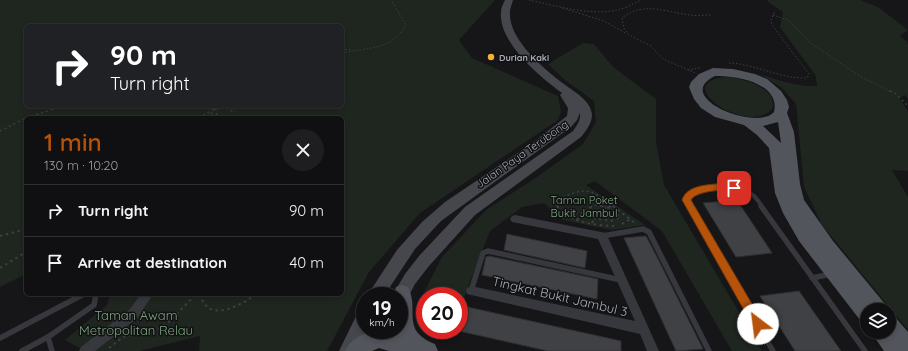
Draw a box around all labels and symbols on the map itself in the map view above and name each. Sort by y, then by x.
marker: Durian Kaki [486,52,496,62]
place label: Durian Kaki [499,52,549,63]
street label: Jalan Paya Terubong [473,117,571,191]
pin [717,171,751,205]
park label: Taman Poket Bukit Jambul [551,193,618,220]
street label: Tingkat Bukit Jambul 3 [491,273,629,319]
speed limit sign: 20 [416,287,468,339]
position arrow [737,303,779,345]
park label: Taman Awam Metropolitan Relau [79,307,193,338]

